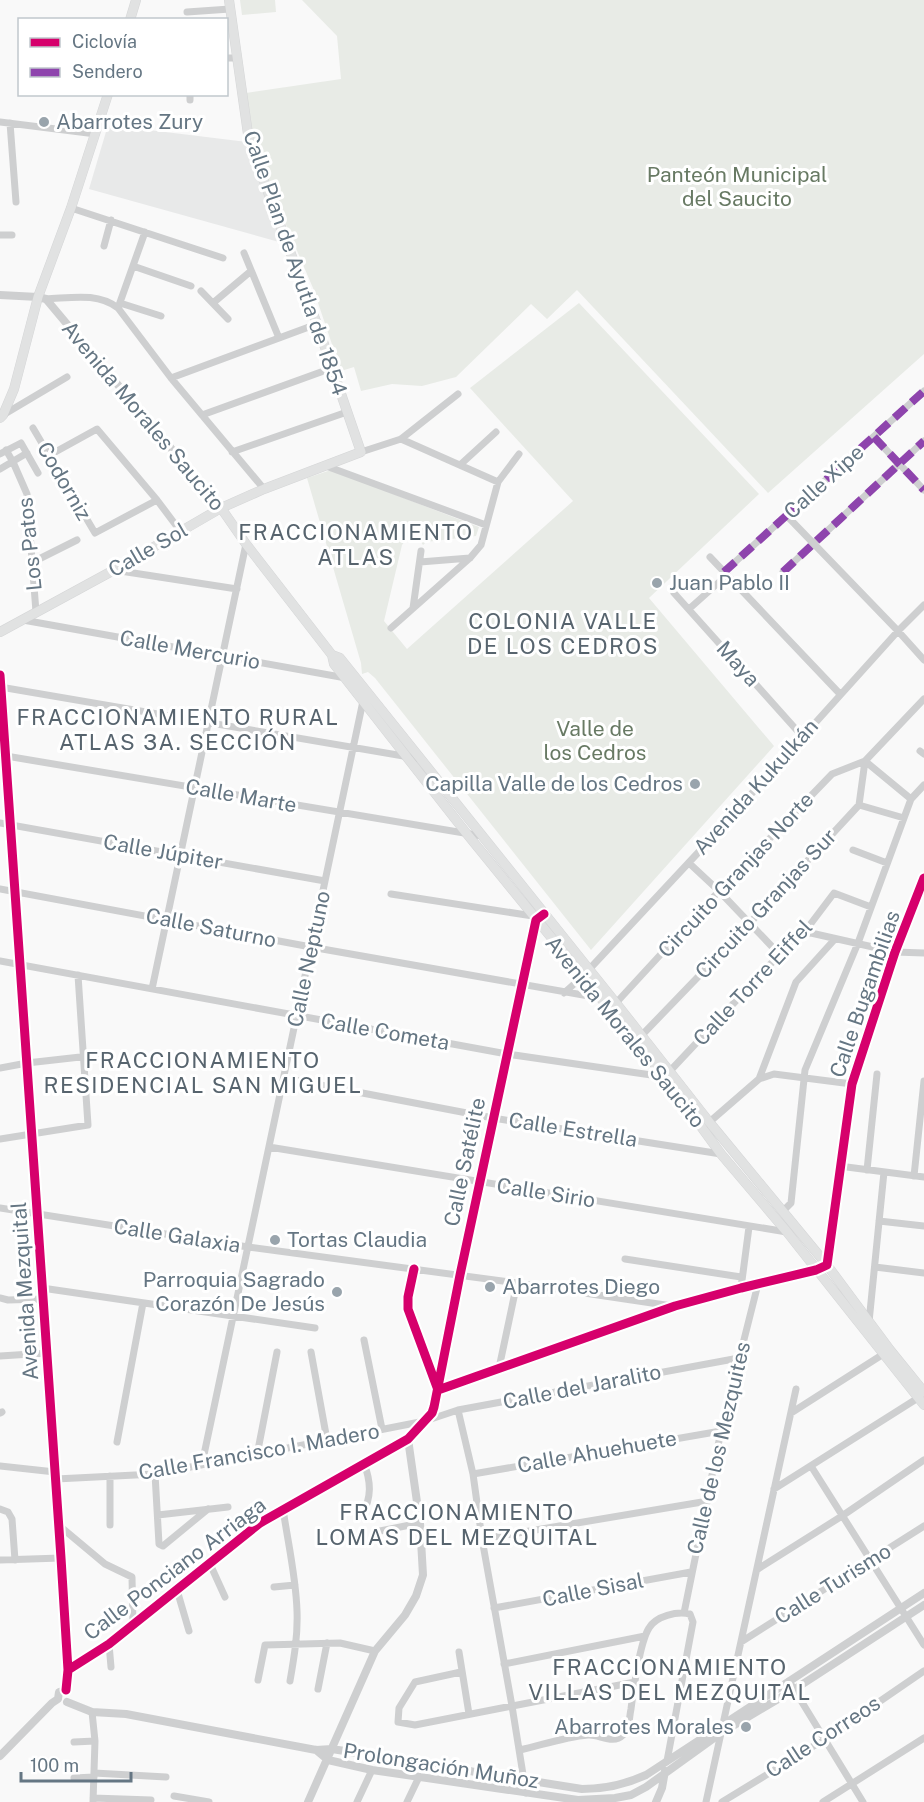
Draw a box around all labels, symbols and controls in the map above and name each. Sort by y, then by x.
legend [18,18,228,96]
text: Ciclovía [72,31,137,52]
text: Sendero [72,61,143,82]
place label: Abarrotes Zury [56,109,203,134]
marker: Abarrotes Zury [37,115,51,129]
street label: Calle Plan de Ayutla de 1854 [238,127,353,399]
park label: Panteón Municipal del Saucito [647,162,827,211]
street label: Avenida Morales Saucito [57,316,230,515]
street label: Codorniz [32,437,97,524]
street label: Calle Xipe [779,439,869,524]
street label: Los Patos [12,496,47,592]
street label: Calle Sol [104,517,192,582]
district label: FRACCIONAMIENTO ATLAS [238,519,474,570]
place label: Juan Pablo II [669,570,790,595]
marker: Juan Pablo II [650,576,664,590]
district label: COLONIA VALLE DE LOS CEDROS [467,608,659,659]
street label: Calle Mercurio [118,625,262,674]
street label: Maya [712,636,765,691]
district label: FRACCIONAMIENTO RURAL ATLAS 3A. SECCIÓN [17,704,339,755]
street label: Avenida Kukulkán [688,714,823,860]
park label: Valle de los Cedros [544,716,646,765]
place label: Capilla Valle de los Cedros [425,771,683,796]
street label: Calle Marte [184,773,299,818]
marker: Capilla Valle de los Cedros [688,777,702,791]
street label: Circuito Granjas Norte [653,787,819,962]
street label: Circuito Granjas Sur [690,824,842,984]
street label: Calle Júpiter [101,829,225,874]
street label: Calle Neptuno [282,888,335,1029]
street label: Calle Saturno [144,903,278,952]
street label: Calle Bugambilias [824,907,905,1081]
street label: Calle Torre Eiffel [688,915,817,1051]
street label: Avenida Morales Saucito [540,931,710,1133]
street label: Calle Cometa [319,1008,451,1055]
district label: FRACCIONAMIENTO RESIDENCIAL SAN MIGUEL [44,1047,362,1098]
street label: Calle Satélite [439,1095,490,1228]
street label: Calle Estrella [507,1107,639,1152]
street label: Calle Sirio [495,1172,597,1213]
street label: Avenida Mezquital [6,1201,43,1381]
street label: Calle Galaxia [112,1213,242,1258]
place label: Tortas Claudia [287,1227,427,1252]
marker: Tortas Claudia [268,1233,282,1247]
place label: Parroquia Sagrado Corazón De Jesús [143,1267,325,1316]
place label: Abarrotes Diego [502,1274,660,1299]
marker: Abarrotes Diego [483,1280,497,1294]
marker: Parroquia Sagrado Corazón De Jesús [330,1285,344,1299]
street label: Calle de los Mezquites [682,1339,755,1557]
street label: Calle del Jaralito [501,1359,663,1414]
street label: Calle Francisco I. Madero [137,1418,381,1485]
street label: Calle Ahuehuete [515,1425,678,1478]
street label: Calle Ponciano Arriaga [79,1492,271,1645]
district label: FRACCIONAMIENTO LOMAS DEL MEZQUITAL [315,1499,599,1550]
street label: Calle Turismo [770,1538,895,1629]
street label: Calle Sisal [540,1567,646,1612]
district label: FRACCIONAMIENTO VILLAS DEL MEZQUITAL [528,1654,812,1705]
street label: Calle Correos [761,1690,885,1783]
place label: Abarrotes Morales [554,1714,734,1739]
marker: Abarrotes Morales [739,1720,753,1734]
street label: Prolongación Muñoz [341,1738,541,1793]
scale bar [21,1745,130,1783]
text: 100 m [30,1755,79,1776]

